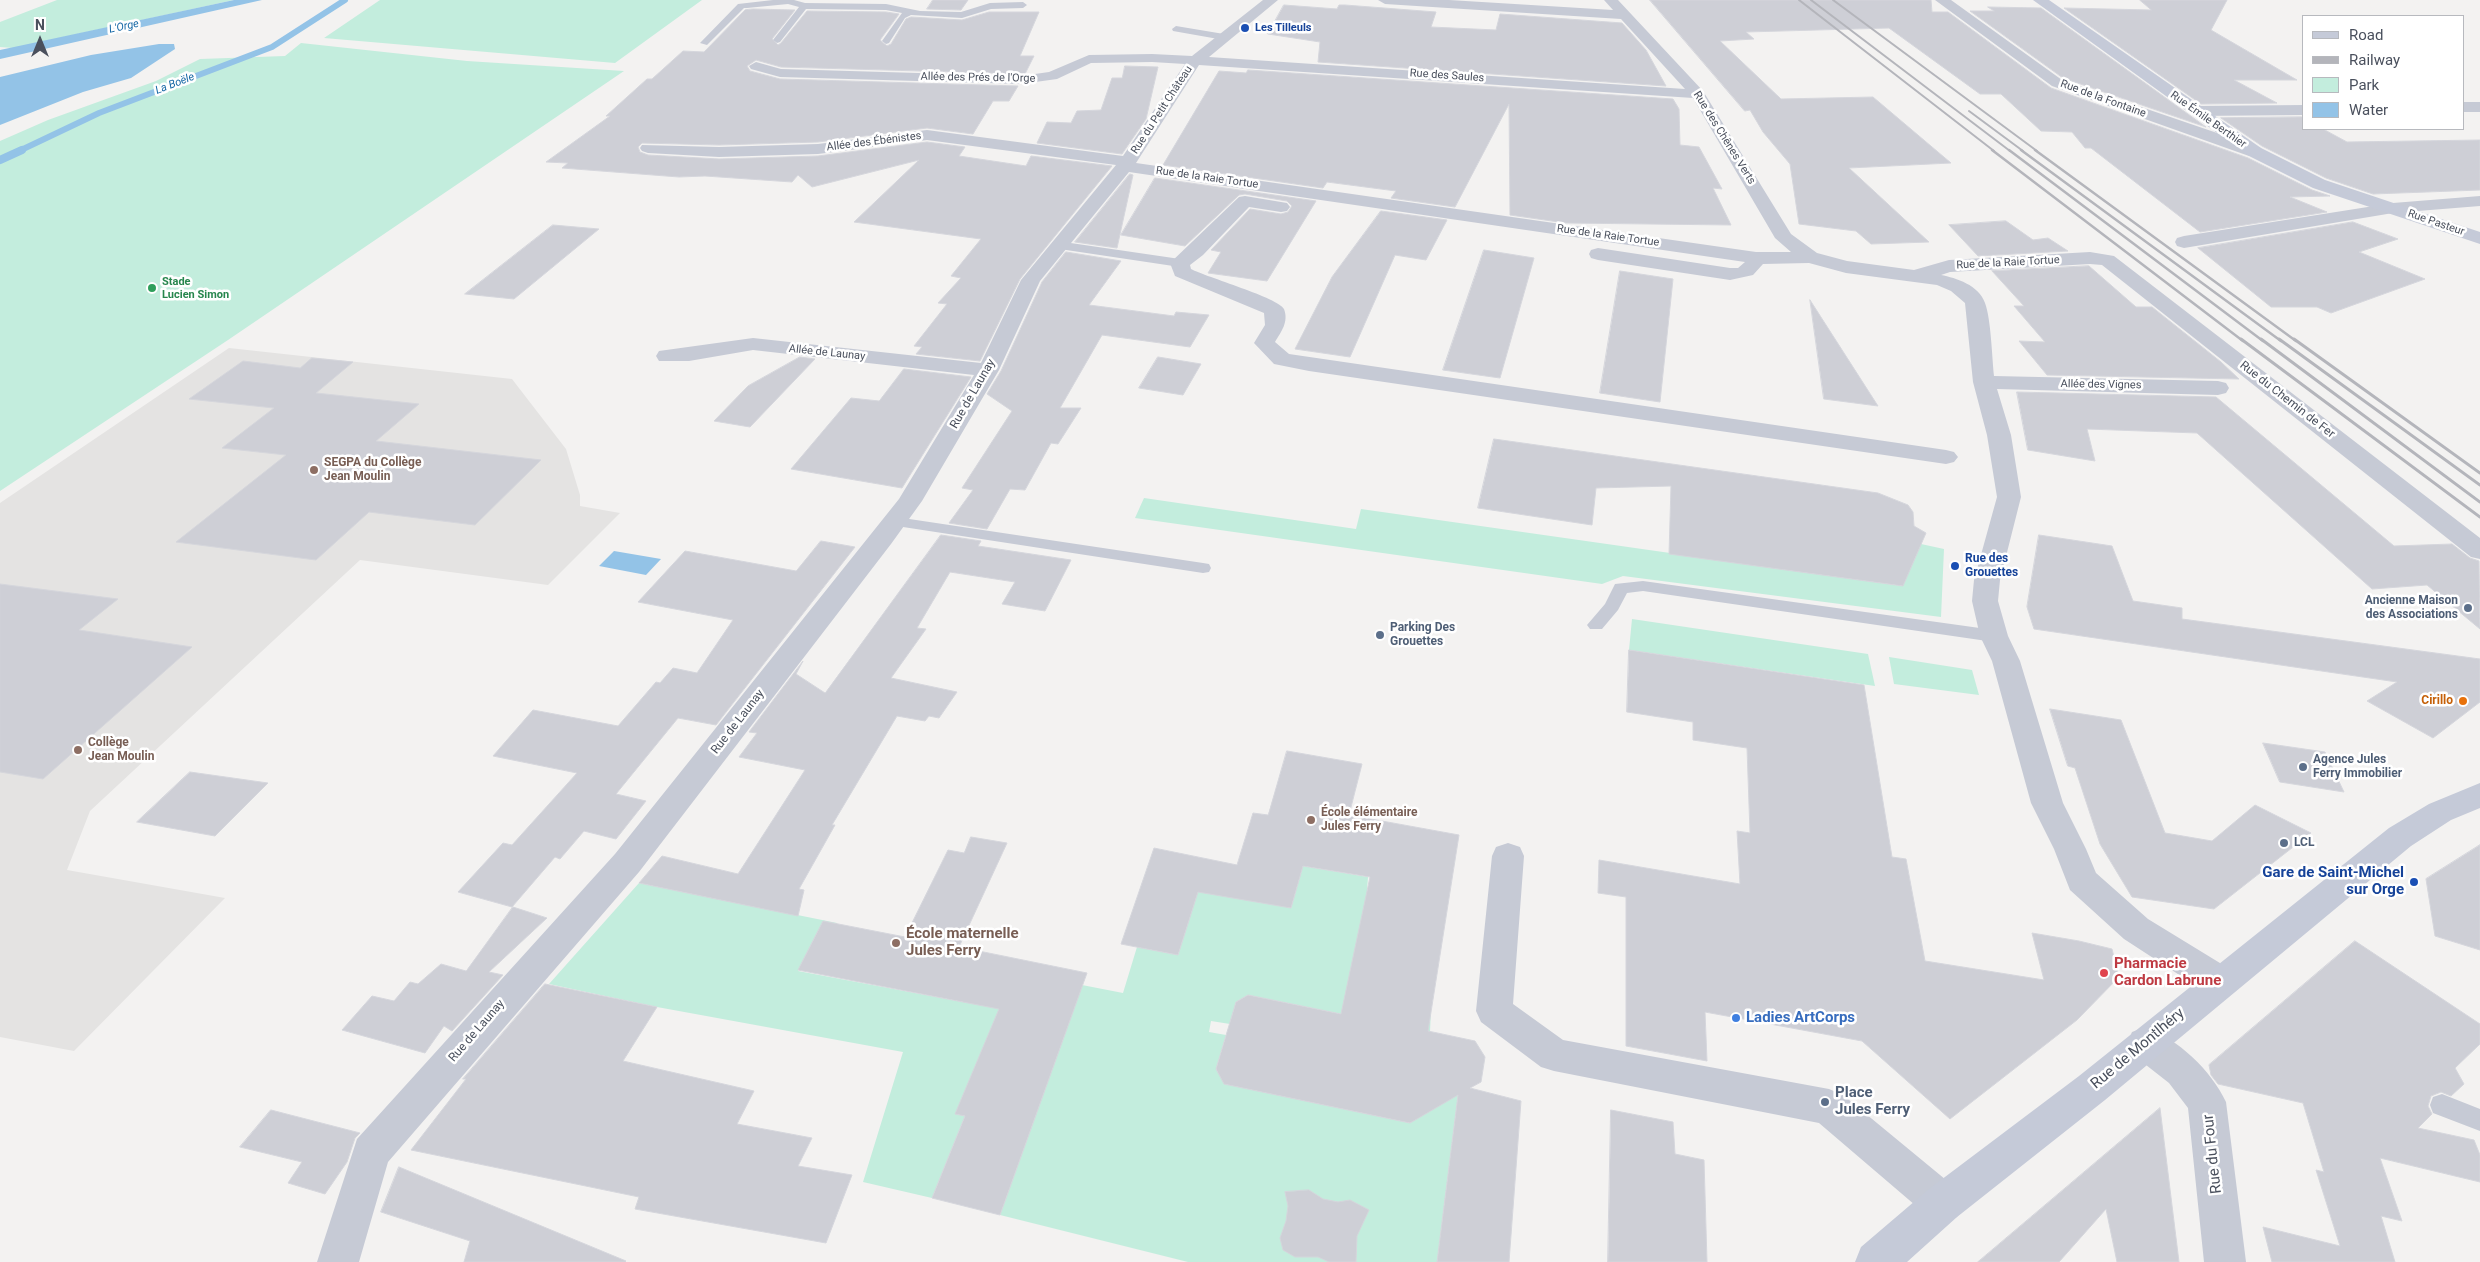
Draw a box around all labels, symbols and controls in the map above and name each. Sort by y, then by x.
north arrow [15,15,65,65]
legend [2302,15,2465,130]
text: N [35,17,45,33]
water label: L'Orge [108,17,140,37]
place label: Les Tilleuls [1255,21,1311,35]
marker: Les Tilleuls [1239,22,1251,34]
text: Road [2349,26,2383,44]
text: Railway [2349,51,2400,69]
street label: Rue du Petit Château [1129,63,1195,157]
street label: Rue des Saules [1409,67,1485,85]
street label: Allée des Prés de l'Orge [921,70,1035,86]
water label: La Boële [154,71,196,97]
text: Park [2349,76,2379,94]
street label: Rue de la Fontaine [2058,77,2148,121]
street label: Rue des Chênes Verts [1690,89,1758,187]
street label: Rue Émile Berthier [2167,89,2249,151]
text: Water [2349,101,2388,119]
street label: Allée des Ébénistes [826,130,922,154]
street label: Rue de la Raie Tortue [1155,164,1259,192]
street label: Rue Pasteur [2406,207,2466,239]
street label: Rue de la Raie Tortue [1556,222,1660,250]
street label: Rue de la Raie Tortue [1956,254,2060,272]
place label: Stade Lucien Simon [162,275,229,301]
marker: Stade Lucien Simon [146,282,158,294]
street label: Allée de Launay [788,342,866,364]
street label: Rue de Launay [947,357,999,431]
street label: Rue du Chemin de Fer [2237,358,2337,442]
street label: Allée des Vignes [2060,378,2142,392]
place label: SEGPA du Collège Jean Moulin [324,456,421,484]
marker: SEGPA du Collège Jean Moulin [308,464,320,476]
place label: Rue des Grouettes [1965,552,2018,580]
marker: Rue des Grouettes [1949,560,1961,572]
place label: Ancienne Maison des Associations [2365,594,2458,622]
marker: Ancienne Maison des Associations [2462,602,2474,614]
place label: Parking Des Grouettes [1390,621,1455,649]
marker: Parking Des Grouettes [1374,629,1386,641]
street label: Rue de Launay [708,687,768,757]
place label: Cirillo [2421,694,2453,708]
marker: Cirillo [2457,695,2469,707]
place label: Collège Jean Moulin [88,736,154,764]
marker: Collège Jean Moulin [72,744,84,756]
place label: Agence Jules Ferry Immobilier [2313,753,2402,781]
marker: Agence Jules Ferry Immobilier [2297,761,2309,773]
place label: École élémentaire Jules Ferry [1321,806,1417,834]
marker: École élémentaire Jules Ferry [1305,814,1317,826]
place label: LCL [2294,836,2314,850]
marker: LCL [2278,837,2290,849]
place label: Gare de Saint-Michel sur Orge [2262,864,2404,899]
marker: Gare de Saint-Michel sur Orge [2408,876,2420,888]
place label: École maternelle Jules Ferry [906,925,1019,960]
marker: École maternelle Jules Ferry [890,937,902,949]
place label: Pharmacie Cardon Labrune [2114,955,2221,990]
marker: Pharmacie Cardon Labrune [2098,967,2110,979]
street label: Rue de Launay [446,997,508,1065]
street label: Rue de Montlhéry [2088,1005,2188,1093]
place label: Ladies ArtCorps [1746,1009,1855,1027]
marker: Ladies ArtCorps [1730,1012,1742,1024]
place label: Place Jules Ferry [1835,1084,1910,1119]
marker: Place Jules Ferry [1819,1096,1831,1108]
street label: Rue du Four [2200,1113,2226,1195]

